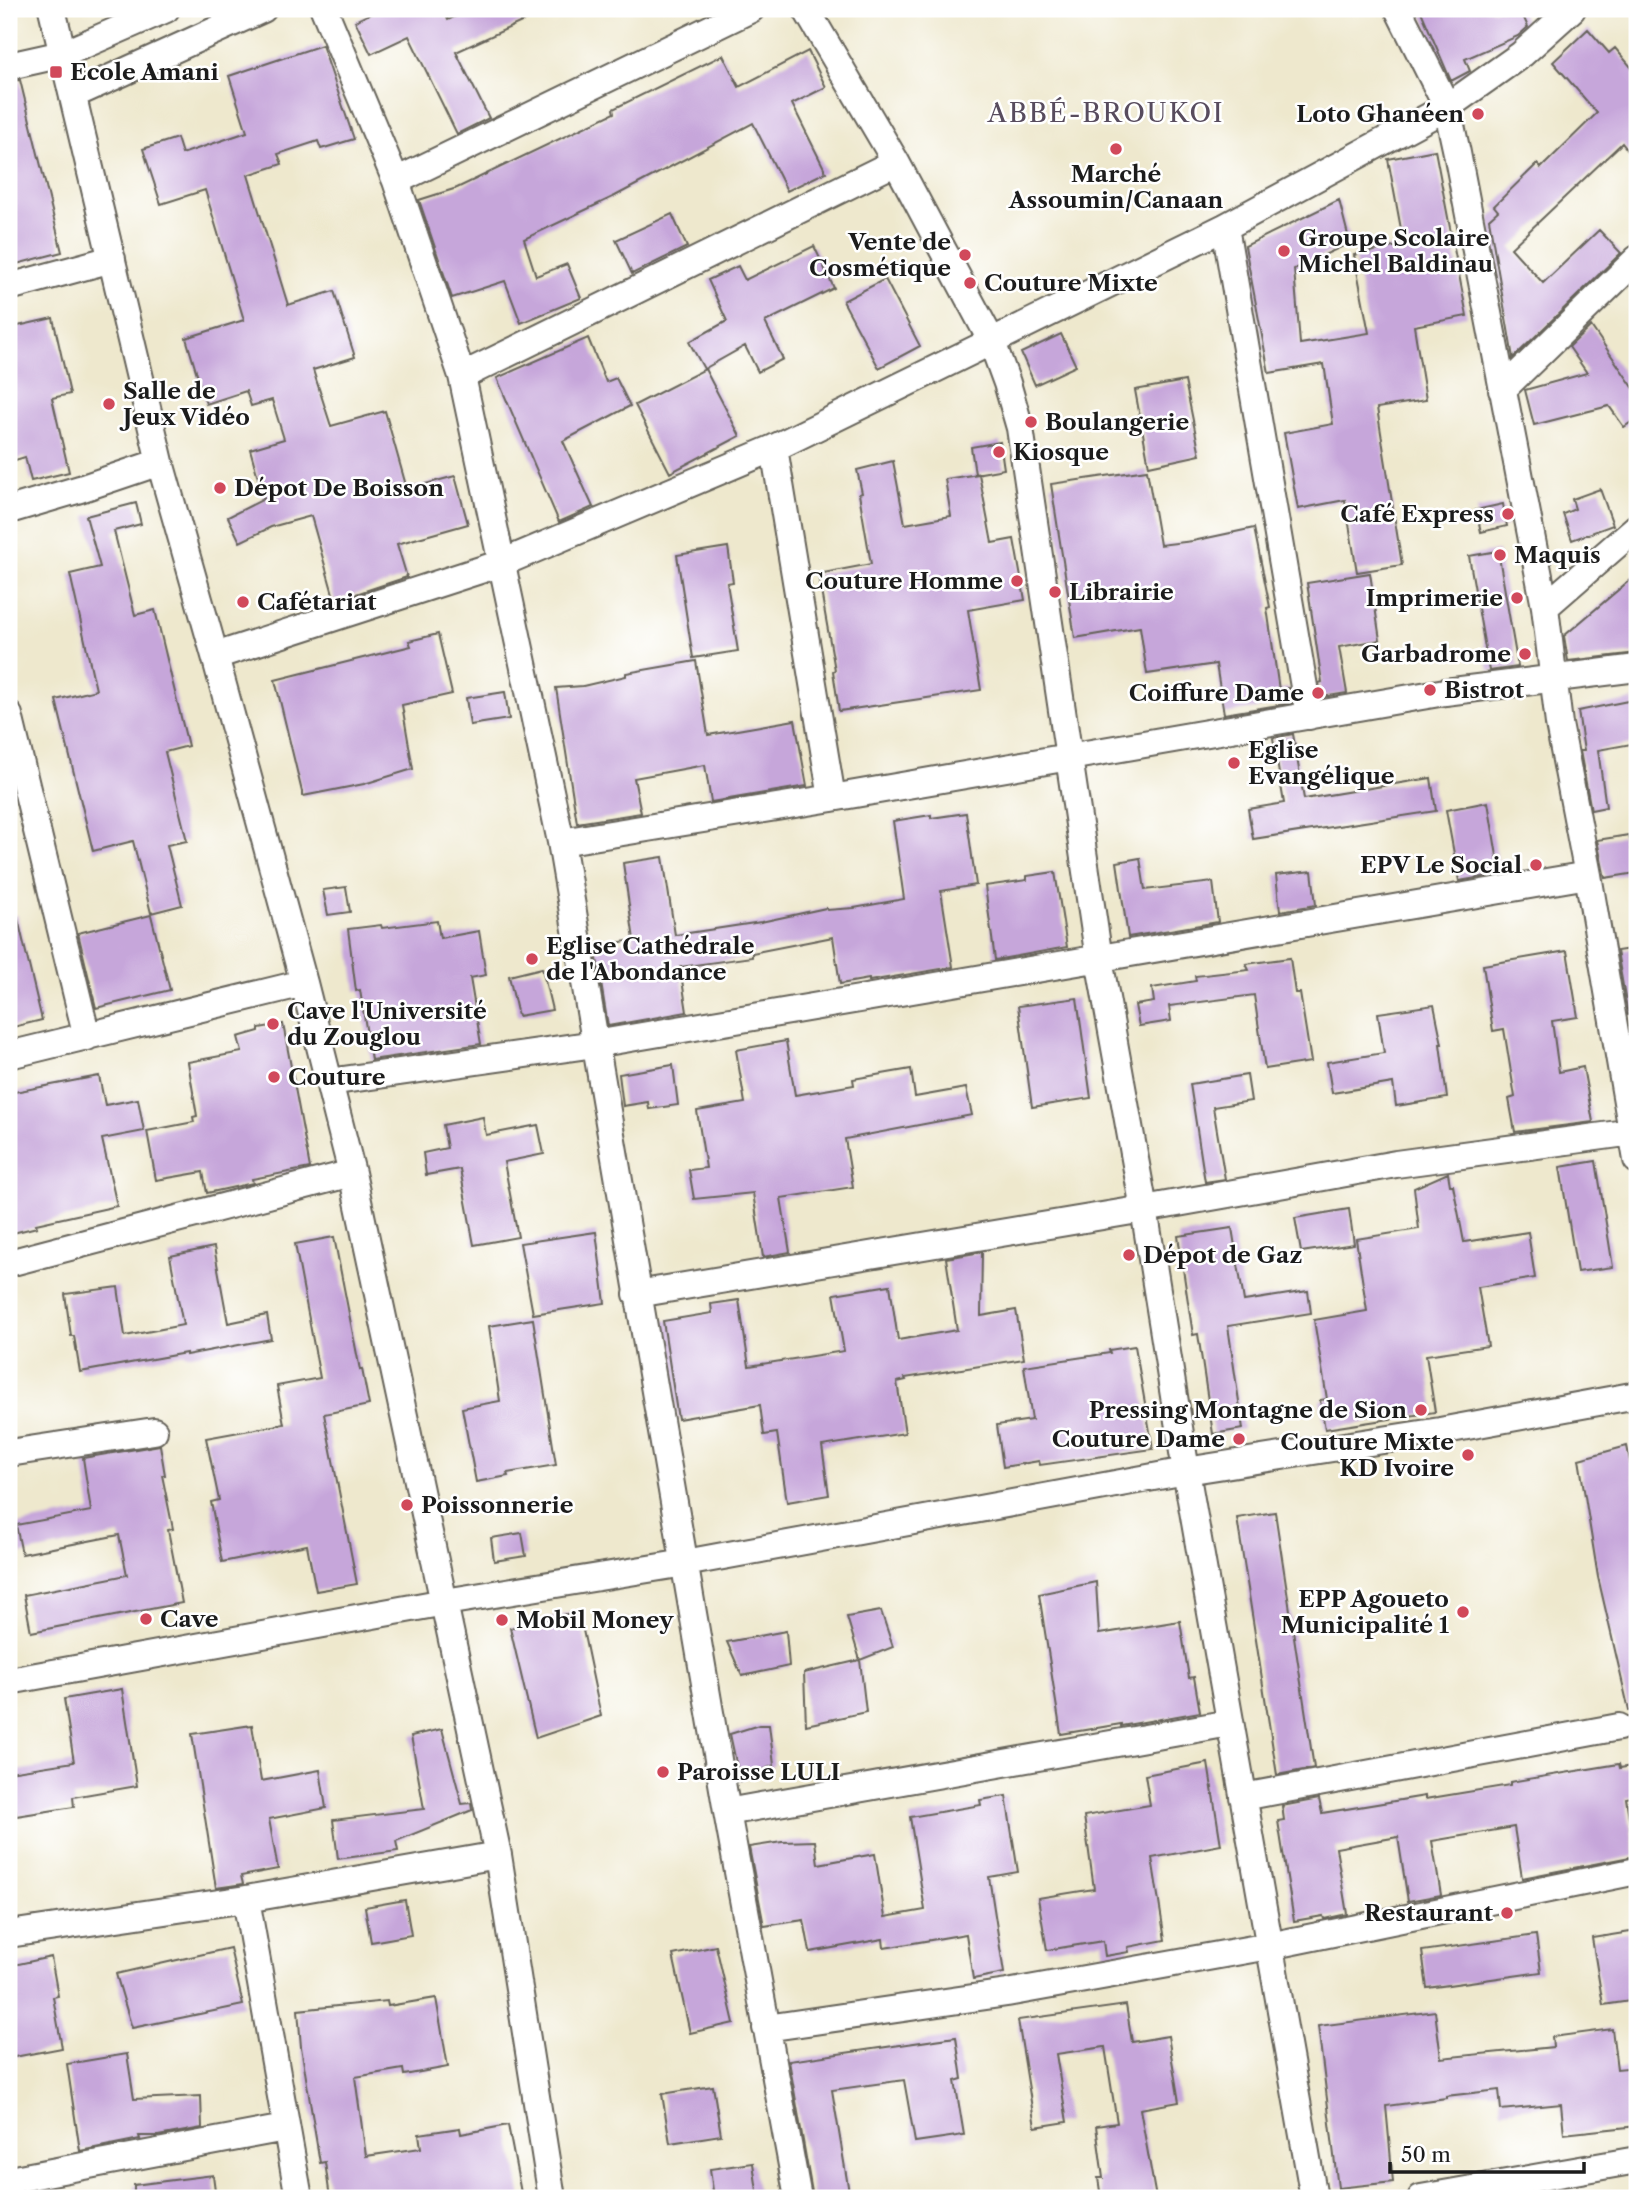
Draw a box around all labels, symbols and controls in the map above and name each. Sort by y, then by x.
place label: Ecole Amani [70,58,219,86]
marker: Ecole Amani [48,64,64,80]
district label: ABBÉ-BROUKOI [986,97,1225,129]
place label: Loto Ghanéen [1296,100,1464,128]
marker: Loto Ghanéen [1470,106,1486,122]
marker: Marché Assoumin/Canaan [1108,141,1124,157]
place label: Marché Assoumin/Canaan [1008,160,1223,214]
place label: Groupe Scolaire Michel Baldinau [1298,224,1493,278]
place label: Vente de Cosmétique [809,228,951,282]
marker: Groupe Scolaire Michel Baldinau [1276,243,1292,259]
marker: Vente de Cosmétique [957,247,973,263]
place label: Couture Mixte [984,269,1158,297]
marker: Couture Mixte [962,275,978,291]
place label: Salle de Jeux Vidéo [119,377,250,431]
marker: Salle de Jeux Vidéo [101,396,117,412]
place label: Boulangerie [1045,408,1189,436]
marker: Boulangerie [1023,414,1039,430]
place label: Kiosque [1013,438,1109,466]
marker: Kiosque [991,444,1007,460]
place label: Dépot De Boisson [234,474,444,502]
marker: Dépot De Boisson [212,480,228,496]
place label: Café Express [1340,500,1494,528]
marker: Café Express [1500,506,1516,522]
place label: Maquis [1514,541,1601,569]
marker: Maquis [1492,547,1508,563]
place label: Couture Homme [805,567,1003,595]
marker: Couture Homme [1009,573,1025,589]
place label: Librairie [1069,578,1174,606]
marker: Librairie [1047,584,1063,600]
place label: Imprimerie [1366,584,1503,612]
place label: Cafétariat [257,588,377,616]
marker: Imprimerie [1509,590,1525,606]
marker: Cafétariat [235,594,251,610]
place label: Garbadrome [1361,640,1511,668]
marker: Garbadrome [1517,646,1533,662]
place label: Bistrot [1444,676,1525,704]
place label: Coiffure Dame [1129,679,1304,707]
marker: Bistrot [1422,682,1438,698]
marker: Coiffure Dame [1310,685,1326,701]
place label: Eglise Evangélique [1248,736,1395,790]
marker: Eglise Evangélique [1226,755,1242,771]
place label: EPV Le Social [1360,851,1522,879]
marker: EPV Le Social [1528,857,1544,873]
place label: Eglise Cathédrale de l'Abondance [546,932,755,986]
marker: Eglise Cathédrale de l'Abondance [524,951,540,967]
place label: Cave l'Université du Zouglou [287,997,487,1051]
marker: Cave l'Université du Zouglou [265,1016,281,1032]
place label: Couture [288,1063,386,1091]
marker: Couture [266,1069,282,1085]
place label: Dépot de Gaz [1143,1241,1302,1269]
marker: Dépot de Gaz [1121,1247,1137,1263]
place label: Pressing Montagne de Sion [1089,1396,1407,1424]
marker: Pressing Montagne de Sion [1413,1402,1429,1418]
place label: Couture Dame [1052,1425,1225,1453]
place label: Couture Mixte KD Ivoire [1280,1428,1454,1482]
marker: Couture Dame [1231,1431,1247,1447]
marker: Couture Mixte KD Ivoire [1460,1447,1476,1463]
place label: Poissonnerie [421,1491,574,1519]
marker: Poissonnerie [399,1497,415,1513]
place label: EPP Agoueto Municipalité 1 [1281,1585,1450,1639]
marker: EPP Agoueto Municipalité 1 [1455,1604,1471,1620]
place label: Cave [160,1605,219,1633]
place label: Mobil Money [516,1606,674,1634]
marker: Cave [138,1611,154,1627]
marker: Mobil Money [494,1612,510,1628]
place label: Paroisse LULI [677,1758,840,1786]
marker: Paroisse LULI [655,1764,671,1780]
place label: Restaurant [1364,1899,1494,1927]
marker: Restaurant [1499,1905,1515,1921]
scale bar [1390,2130,1585,2174]
text: 50 m [1401,2142,1451,2167]

